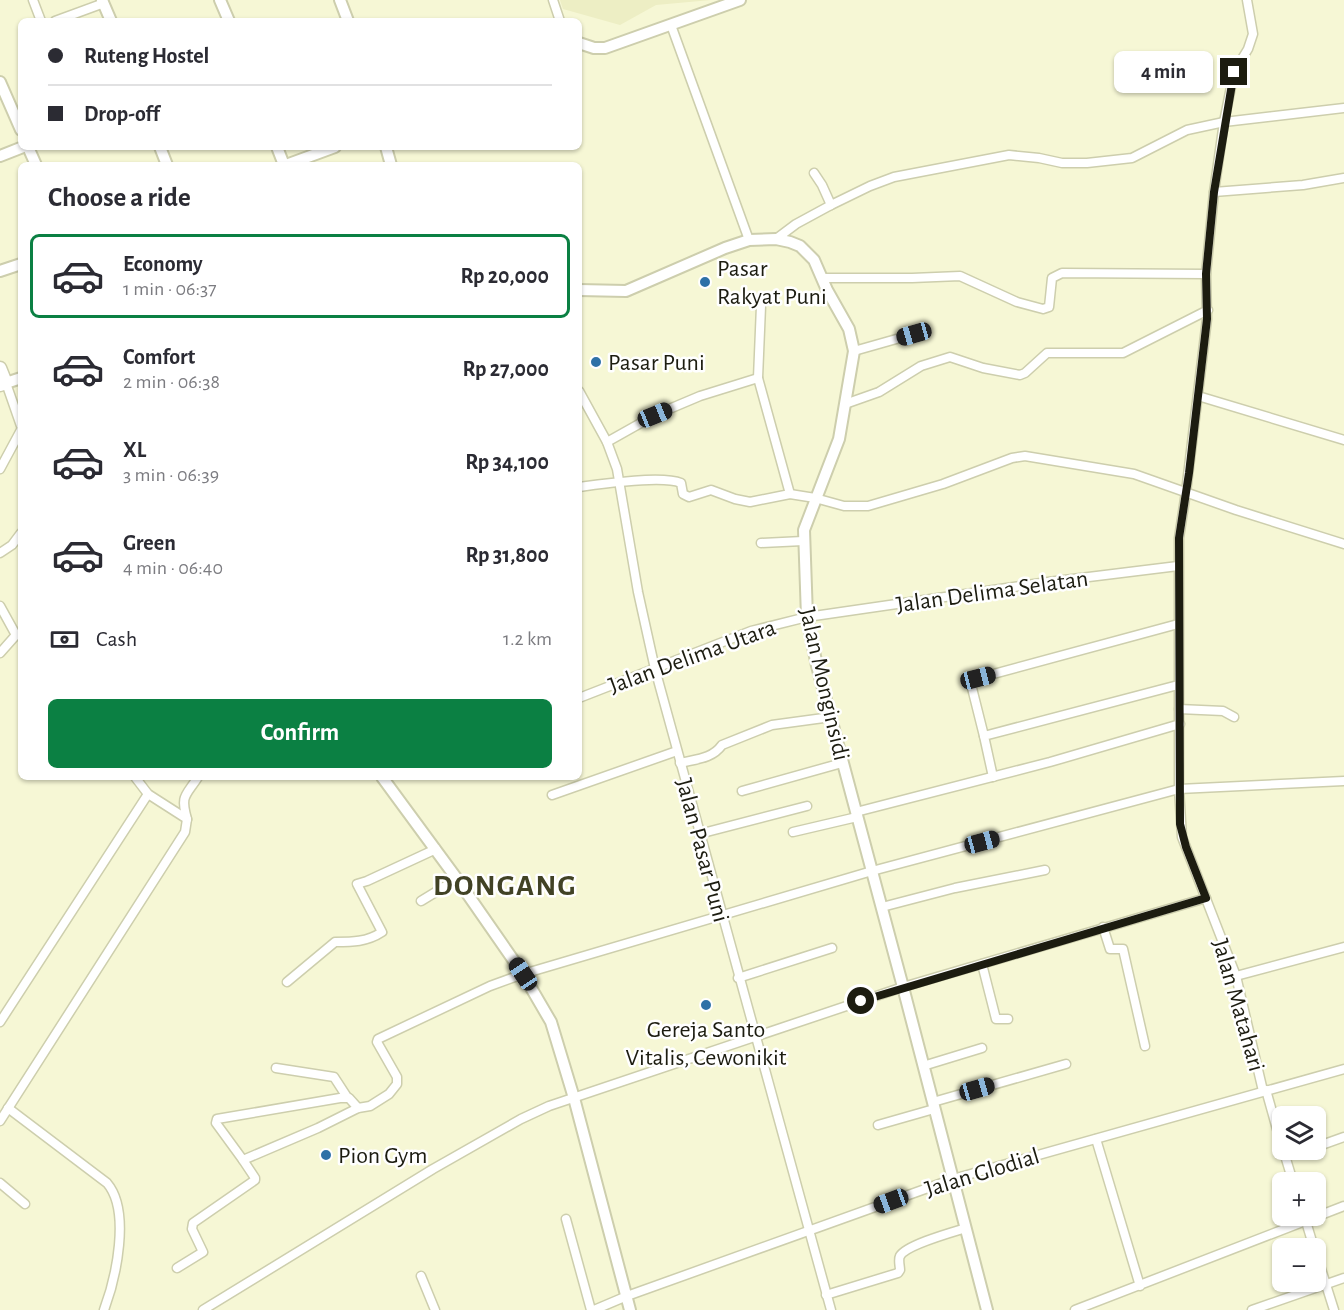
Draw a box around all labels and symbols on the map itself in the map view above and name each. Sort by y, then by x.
callout: 4 min [1114,51,1213,93]
route end [1220,58,1247,85]
place label: Pasar Rakyat Puni [717,257,827,309]
marker: Pasar Rakyat Puni [698,275,712,289]
car [894,320,934,348]
place label: Pasar Puni [608,351,705,375]
marker: Pasar Puni [589,355,603,369]
car [635,400,675,430]
street label: Jalan Delima Selatan [895,567,1090,617]
street label: Jalan Monginsidi [795,605,853,763]
street label: Jalan Delima Utara [606,616,779,698]
car [958,665,998,691]
street label: Jalan Pasar Puni [671,776,733,925]
car [962,829,1002,855]
district label: DONGANG [433,871,577,901]
street label: Jalan Matahari [1208,936,1268,1074]
car [505,954,541,994]
route start [847,987,874,1014]
marker: Gereja Santo Vitalis, Cewonikit [699,998,713,1012]
place label: Gereja Santo Vitalis, Cewonikit [626,1018,787,1070]
car [957,1075,997,1103]
place label: Pion Gym [338,1144,428,1168]
street label: Jalan Glodial [922,1144,1042,1202]
marker: Pion Gym [319,1148,333,1162]
car [871,1186,911,1216]

